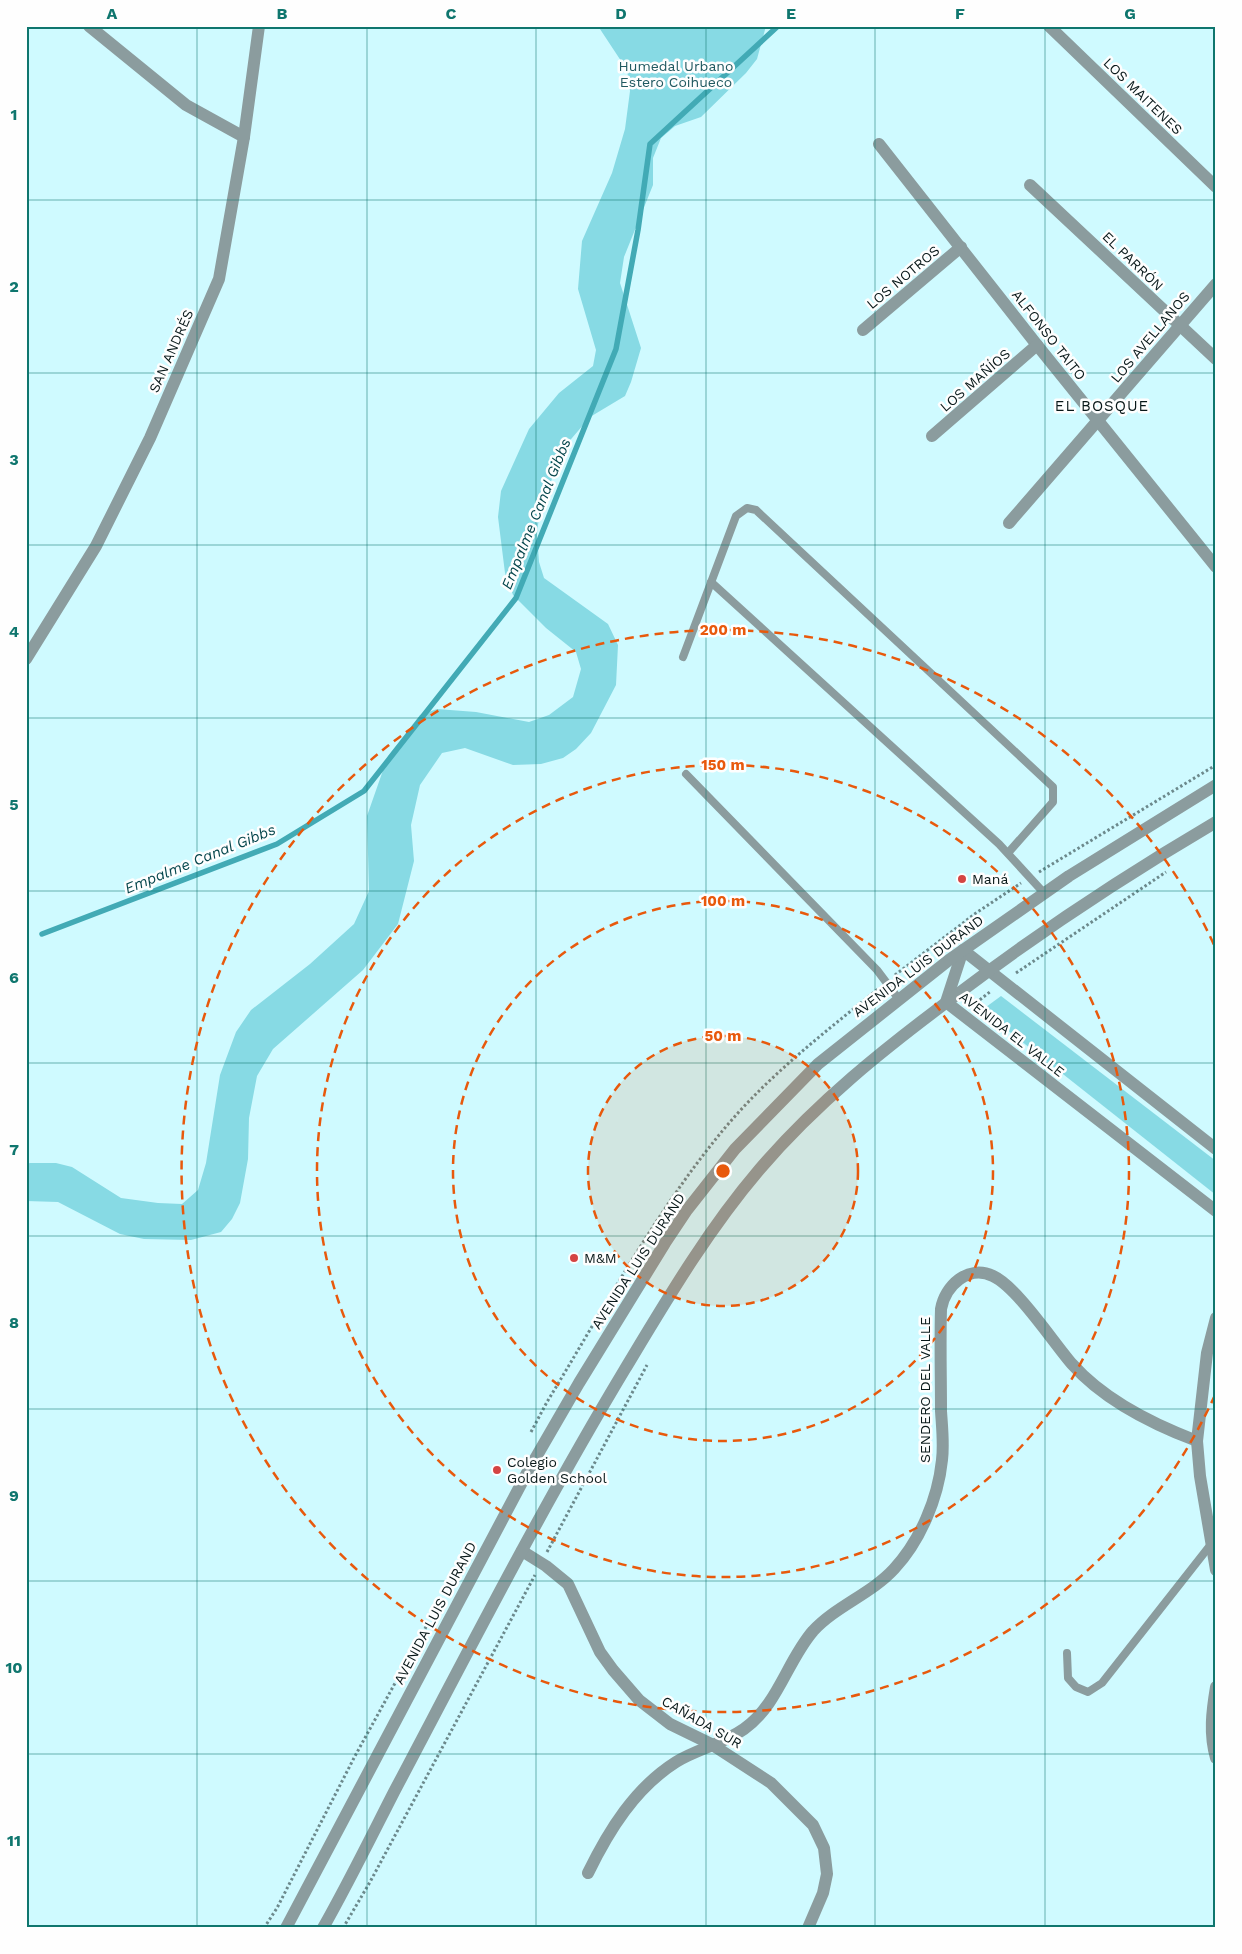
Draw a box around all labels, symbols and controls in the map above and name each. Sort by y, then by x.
text: A [107,4,118,23]
text: B [277,4,288,23]
text: C [446,4,457,23]
text: D [615,4,627,23]
text: E [786,4,796,23]
text: F [955,4,965,23]
text: G [1124,4,1136,23]
street label: LOS MAITENES [1100,54,1186,138]
park label: Humedal Urbano Estero Coihueco [619,58,733,90]
text: 1 [11,105,17,124]
street label: EL PARRÓN [1099,228,1167,294]
street label: LOS NOTROS [863,242,943,312]
text: 2 [9,277,19,296]
street label: ALFONSO TAITO [1009,287,1089,383]
street label: LOS AVELLANOS [1107,288,1193,386]
street label: SAN ANDRÉS [146,307,197,395]
street label: LOS MAÑÍOS [937,345,1013,415]
district label: EL BOSQUE [1055,397,1149,415]
water label: Empalme Canal Gibbs [497,436,575,592]
text: 3 [9,450,19,469]
text: 200 m [700,621,746,639]
text: 4 [9,622,19,641]
text: 150 m [701,756,745,774]
text: 5 [9,795,19,814]
water label: Empalme Canal Gibbs [122,820,278,898]
place label: Maná [972,871,1008,887]
marker: Maná [956,873,968,885]
text: 100 m [701,892,745,910]
street label: AVENIDA LUIS DURAND [850,912,986,1020]
text: 6 [9,968,19,987]
street label: AVENIDA EL VALLE [956,988,1068,1080]
text: 50 m [705,1027,741,1045]
text: 7 [9,1140,19,1159]
centre of rings [714,1162,732,1180]
street label: AVENIDA LUIS DURAND [588,1190,688,1332]
place label: M&M [584,1250,617,1266]
marker: M&M [568,1252,580,1264]
text: 8 [9,1313,19,1332]
street label: SENDERO DEL VALLE [917,1317,933,1463]
place label: Colegio Golden School [507,1454,607,1486]
marker: Colegio Golden School [491,1464,503,1476]
text: 9 [9,1486,19,1505]
street label: AVENIDA LUIS DURAND [391,1539,479,1687]
text: 10 [5,1658,23,1677]
street label: CAÑADA SUR [659,1693,745,1751]
text: 11 [7,1831,21,1850]

